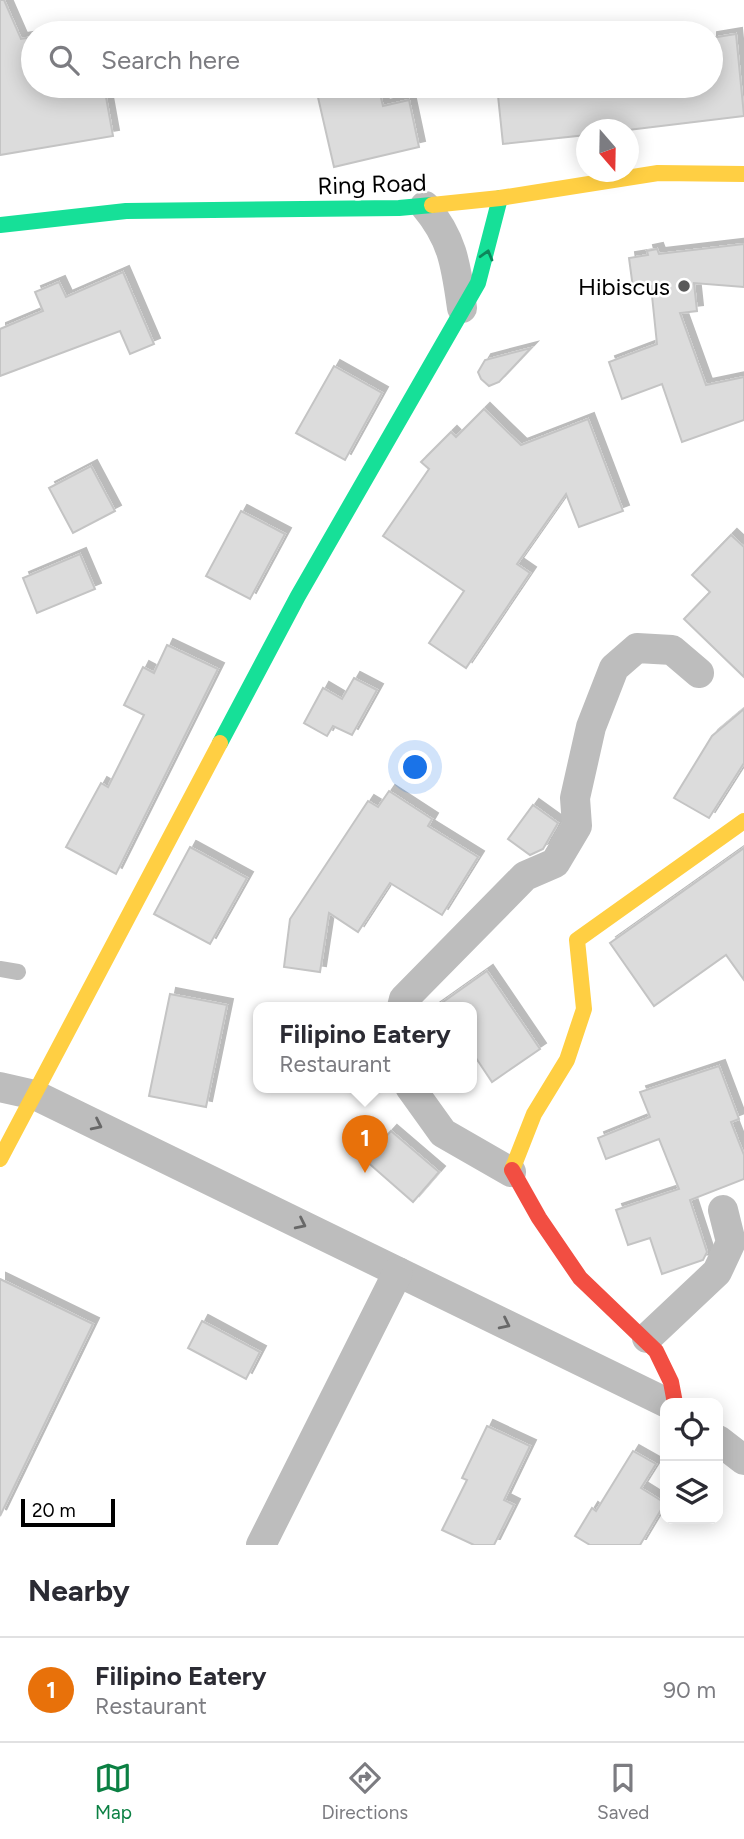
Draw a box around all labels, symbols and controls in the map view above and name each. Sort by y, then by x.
search box [21,21,723,98]
icon: search [45,41,83,79]
text: Search here [101,44,240,76]
north arrow [576,119,639,182]
street label: Ring Road [317,168,427,200]
one-way arrow [479,250,493,262]
place label: Hibiscus [578,272,670,301]
marker: Hibiscus [676,278,692,294]
your location [398,750,432,784]
popup [253,1002,477,1093]
text: Filipino Eatery [279,1018,451,1050]
text: Restaurant [279,1050,391,1078]
pin: 1 [342,1115,388,1173]
one-way arrow [90,1116,102,1130]
one-way arrow [294,1216,306,1230]
one-way arrow [498,1316,510,1330]
map controls [660,1398,723,1524]
button: locate [660,1398,723,1461]
button: layers [660,1461,723,1524]
scale bar [21,1496,116,1528]
text: 20 m [32,1499,76,1522]
text: Nearby [28,1572,130,1609]
text: Filipino Eatery [95,1660,267,1692]
text: 1 [46,1676,56,1704]
text: 90 m [663,1676,716,1704]
text: Restaurant [95,1692,207,1720]
tab: Map [94,1759,132,1824]
tab: Directions [321,1759,408,1824]
tab: Saved [597,1759,649,1824]

